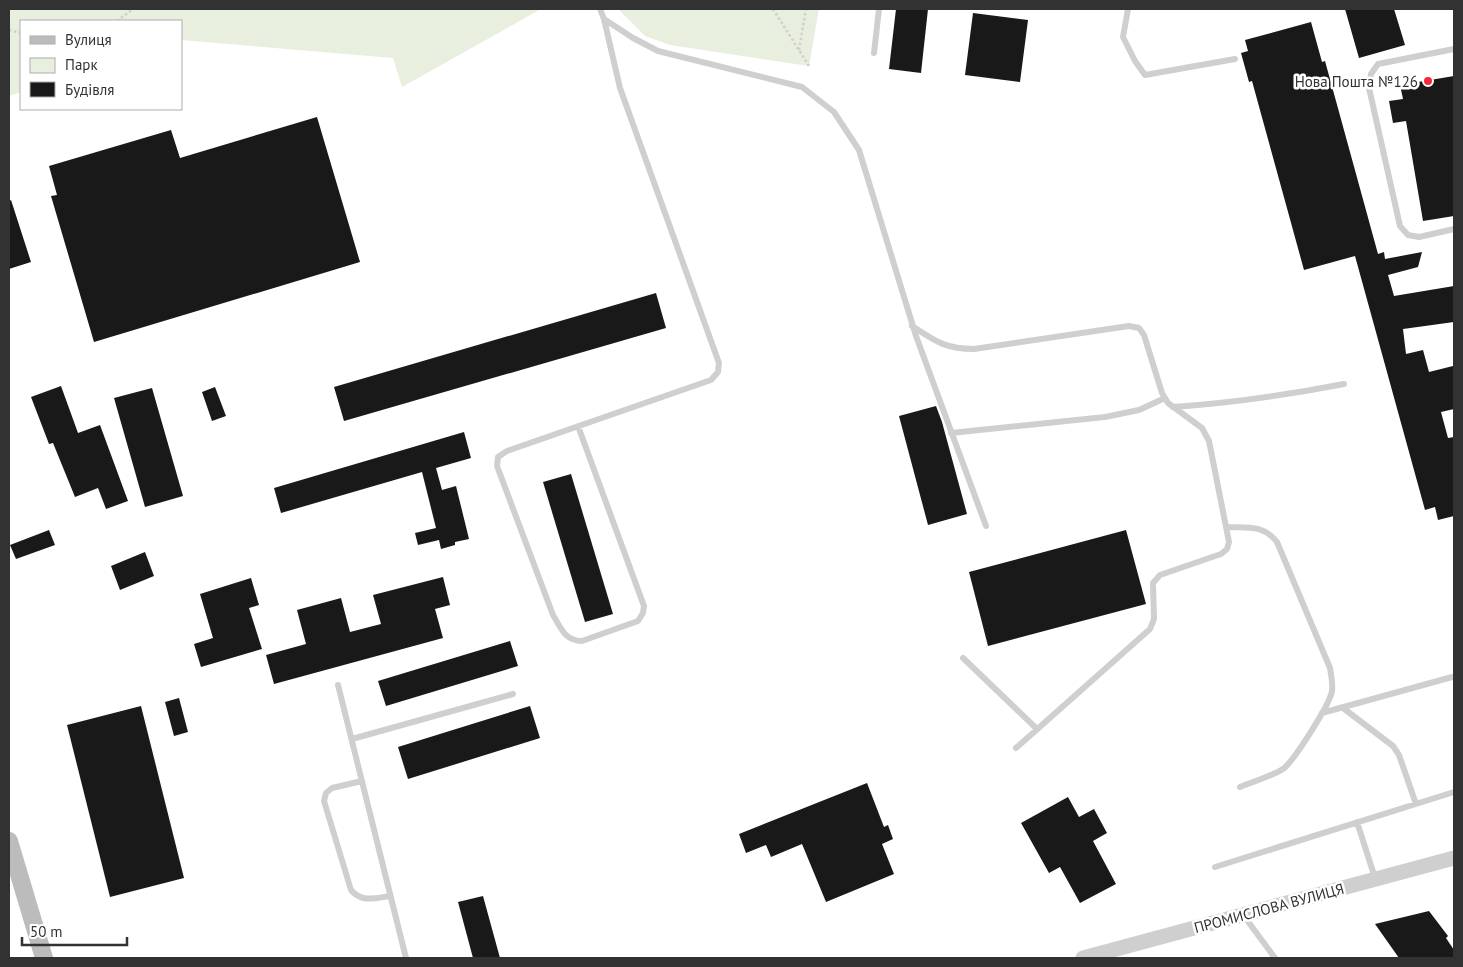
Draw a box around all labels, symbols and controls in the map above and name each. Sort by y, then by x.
legend [20,20,182,110]
text: Вулиця [65,30,112,49]
text: Парк [65,55,98,74]
place label: Нова Пошта №126 [1295,72,1418,91]
marker: Нова Пошта №126 [1422,75,1434,87]
text: Будівля [65,80,114,99]
street label: ПРОМИСЛОВА ВУЛИЦЯ [1192,879,1346,937]
scale bar [22,914,128,946]
text: 50 m [30,922,63,941]

